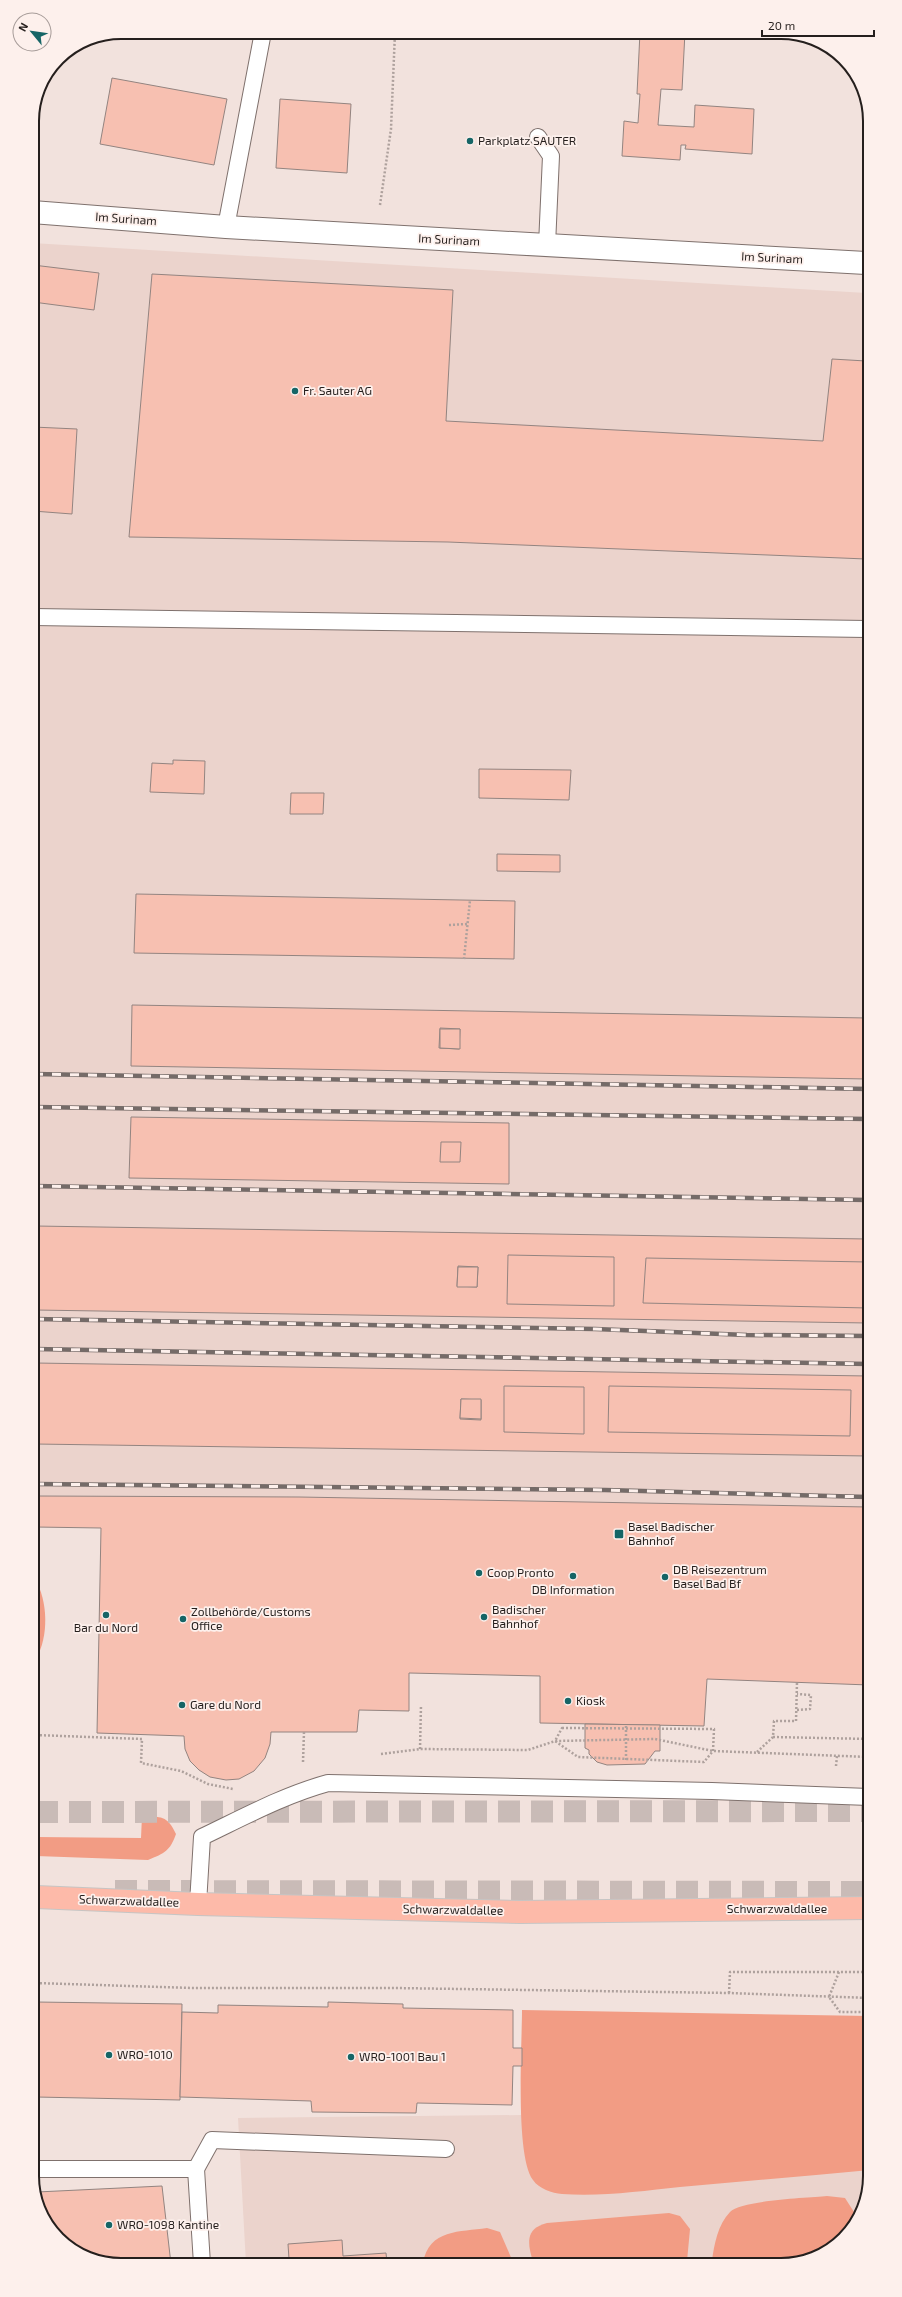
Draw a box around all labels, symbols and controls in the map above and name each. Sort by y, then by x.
north arrow [12,12,52,52]
scale bar [762,12,874,38]
text: 20 m [768,18,795,32]
text: N [15,20,30,34]
place label: Parkplatz SAUTER [478,133,576,147]
marker: Parkplatz SAUTER [465,136,475,146]
street label: Im Surinam [95,209,157,227]
street label: Im Surinam [418,230,480,248]
street label: Im Surinam [741,248,803,266]
place label: Fr. Sauter AG [303,383,372,397]
marker: Fr. Sauter AG [290,386,300,396]
place label: Basel Badischer Bahnhof [628,1519,715,1547]
marker: Basel Badischer Bahnhof [613,1528,625,1540]
place label: DB Reisezentrum Basel Bad Bf [673,1562,767,1590]
place label: Coop Pronto [487,1565,554,1579]
marker: Coop Pronto [474,1568,484,1578]
marker: DB Information [568,1571,578,1581]
marker: DB Reisezentrum Basel Bad Bf [660,1572,670,1582]
place label: DB Information [532,1582,614,1596]
place label: Badischer Bahnhof [492,1602,546,1630]
place label: Zollbehörde/Customs Office [191,1604,311,1632]
marker: Bar du Nord [101,1610,111,1620]
marker: Badischer Bahnhof [479,1612,489,1622]
marker: Zollbehörde/Customs Office [178,1614,188,1624]
place label: Bar du Nord [74,1620,138,1634]
place label: Kiosk [576,1693,605,1707]
marker: Kiosk [563,1696,573,1706]
place label: Gare du Nord [190,1697,261,1711]
marker: Gare du Nord [177,1700,187,1710]
street label: Schwarzwaldallee [79,1891,179,1909]
street label: Schwarzwaldallee [403,1901,503,1917]
street label: Schwarzwaldallee [727,1901,827,1915]
place label: WRO-1010 [117,2047,173,2061]
place label: WRO-1001 Bau 1 [359,2049,446,2063]
marker: WRO-1010 [104,2050,114,2060]
marker: WRO-1001 Bau 1 [346,2052,356,2062]
place label: WRO-1098 Kantine [117,2217,219,2231]
marker: WRO-1098 Kantine [104,2220,114,2230]

